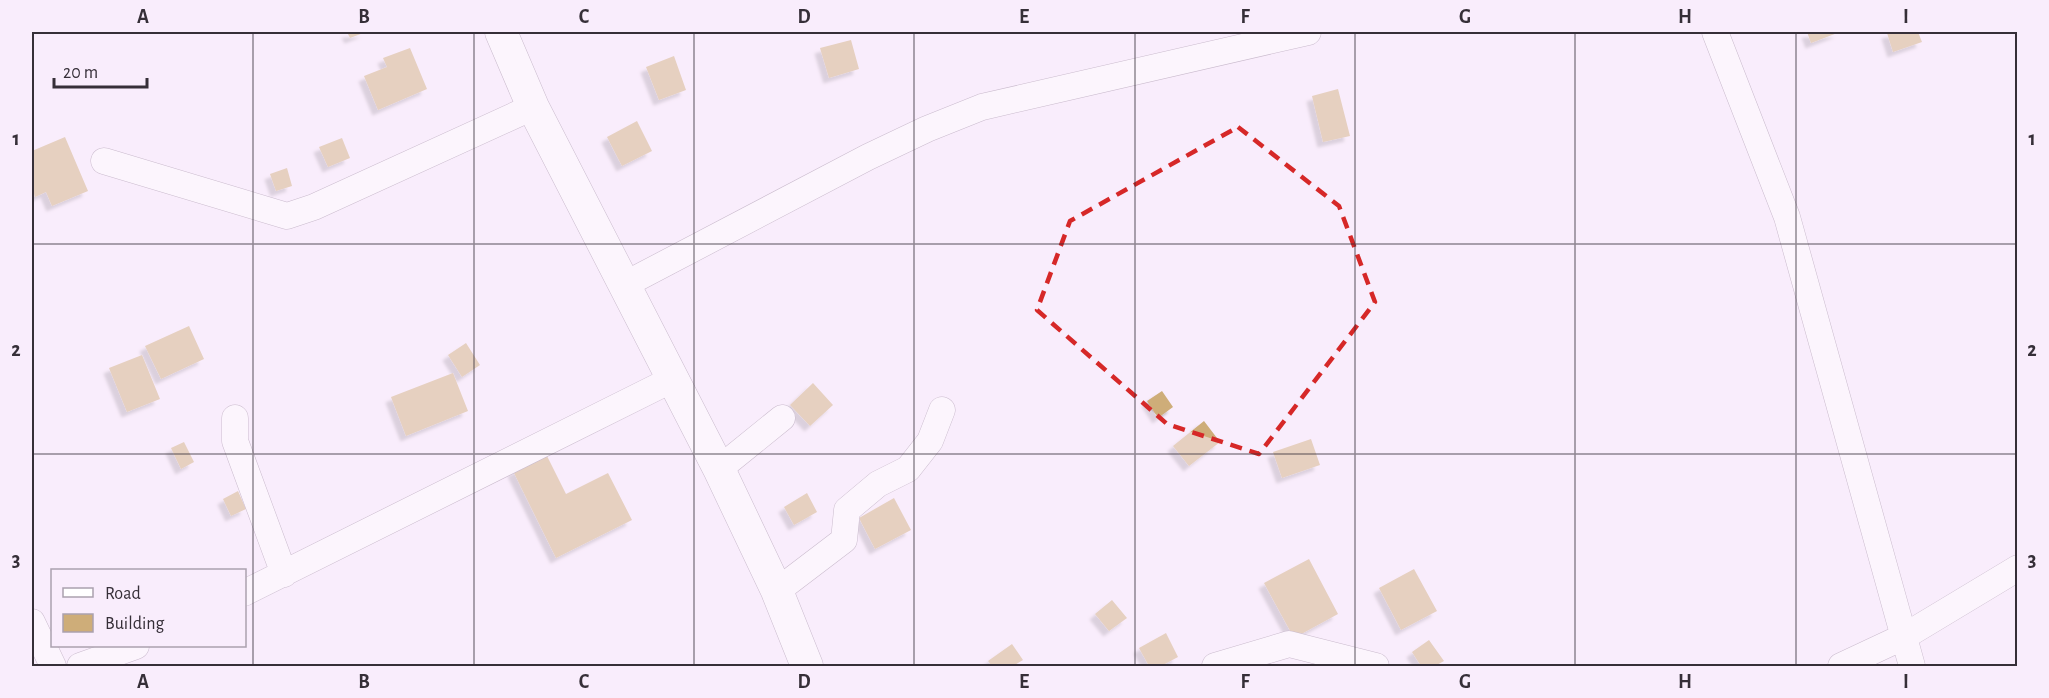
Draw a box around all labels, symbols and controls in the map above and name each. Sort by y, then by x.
text: A [137,7,149,27]
text: B [358,7,370,27]
text: C [579,7,590,27]
text: D [797,7,811,27]
text: E [1019,7,1029,27]
text: F [1240,7,1250,27]
text: G [1459,7,1471,27]
text: H [1678,7,1692,27]
text: I [1903,7,1909,27]
scale bar [54,51,147,89]
text: 20 m [63,64,98,82]
text: 1 [12,129,20,149]
text: 1 [2028,129,2036,149]
text: 2 [11,340,21,360]
text: 2 [2027,340,2037,360]
text: 3 [12,550,20,570]
text: 3 [2028,550,2036,570]
legend [51,569,246,647]
text: Road [105,585,141,603]
text: Building [105,615,165,633]
text: A [137,672,149,692]
text: B [358,672,370,692]
text: C [579,672,590,692]
text: D [797,672,811,692]
text: E [1019,672,1029,692]
text: F [1240,672,1250,692]
text: G [1459,672,1471,692]
text: H [1678,672,1692,692]
text: I [1903,672,1909,692]

